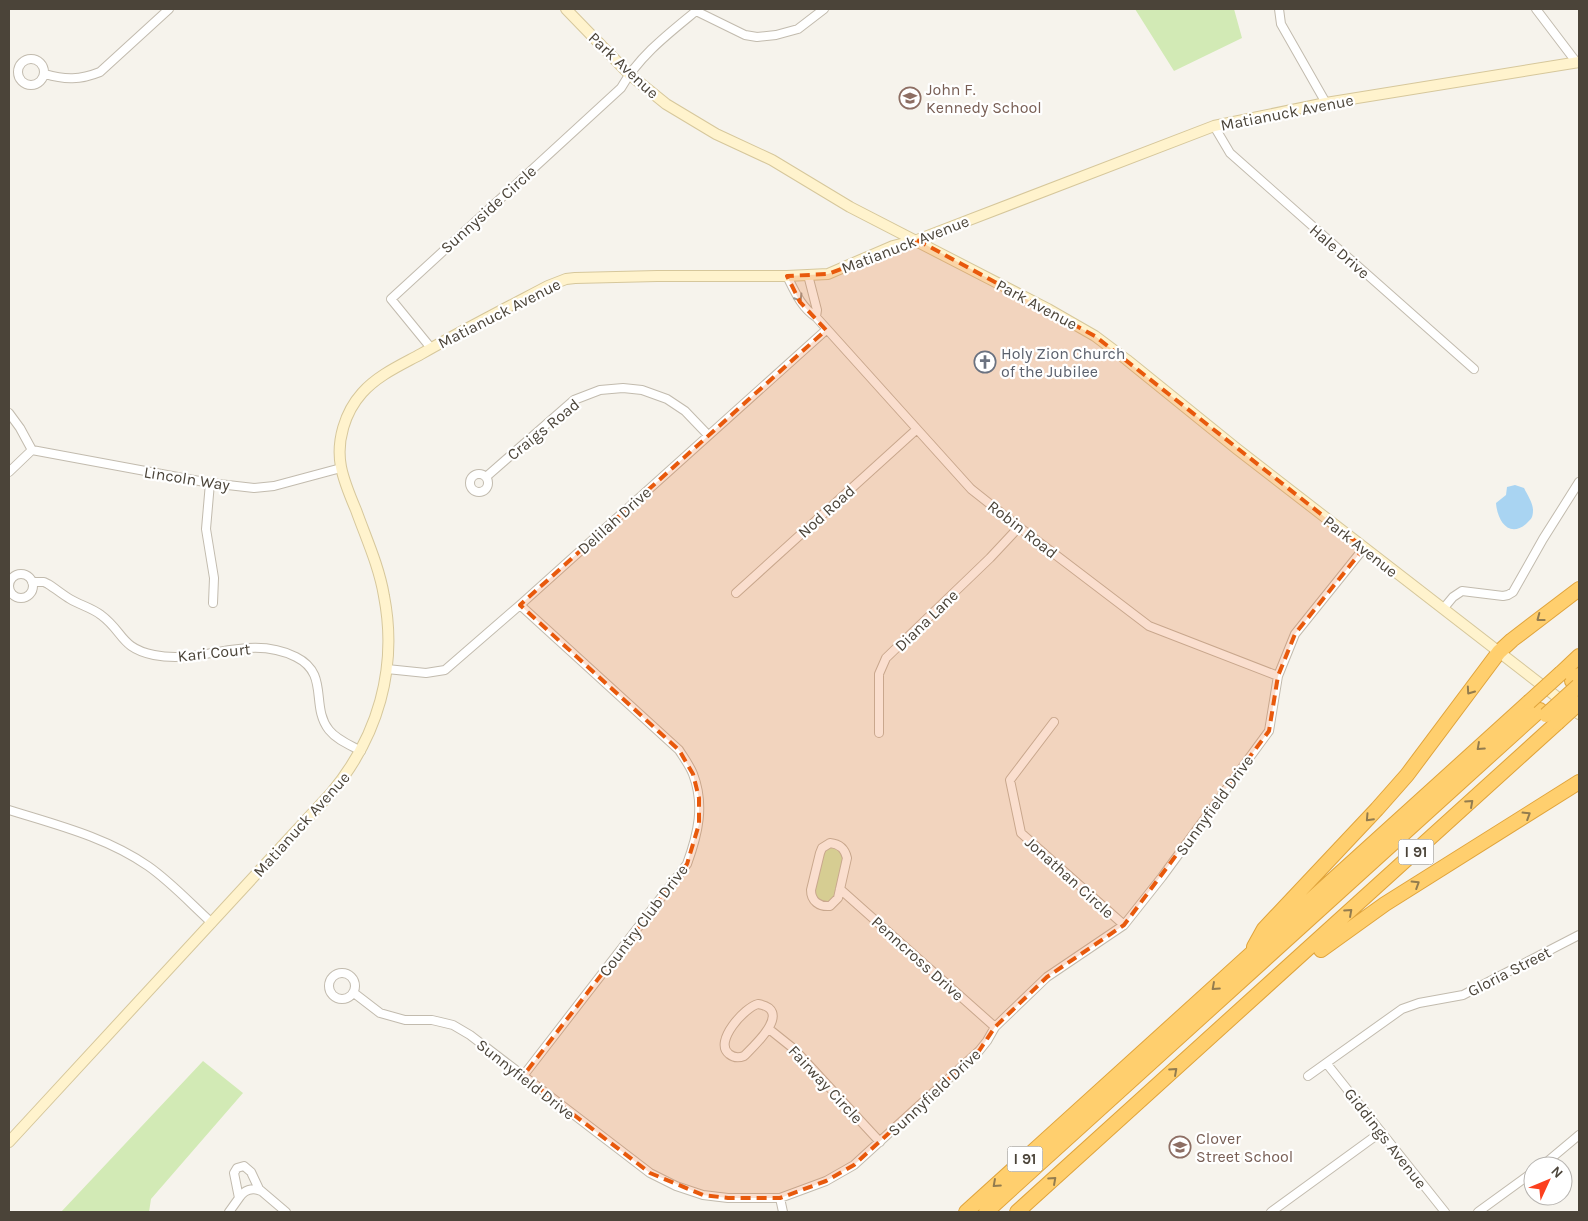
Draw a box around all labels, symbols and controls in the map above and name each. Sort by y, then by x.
street label: Park Avenue [585,28,663,103]
place label: John F. Kennedy School [926,80,1042,117]
school or university icon: John F. Kennedy School [898,86,922,110]
street label: Matianuck Avenue [1219,90,1355,135]
street label: Sunnyside Circle [437,161,540,257]
street label: Matianuck Avenue [839,211,972,278]
street label: Hale Drive [1306,220,1374,283]
street label: Matianuck Avenue [435,274,564,353]
street label: Park Avenue [993,275,1080,334]
one-way arrow [793,293,803,302]
place label: Holy Zion Church of the Jubilee [1001,344,1125,381]
church icon: Holy Zion Church of the Jubilee [973,350,997,374]
street label: Craigs Road [503,395,583,464]
street label: Lincoln Way [143,462,232,495]
street label: Nod Road [794,481,859,542]
street label: Delilah Drive [574,482,655,558]
street label: Robin Road [984,496,1061,562]
street label: Park Avenue [1320,512,1402,581]
street label: Diana Lane [891,586,962,655]
one-way arrow [1537,613,1546,621]
street label: Kari Court [177,639,251,666]
one-way arrow [1467,685,1476,695]
one-way arrow [1476,741,1485,750]
street label: Sunnyfield Drive [1172,751,1257,859]
street label: Matianuck Avenue [249,768,354,881]
one-way arrow [1464,800,1473,809]
one-way arrow [1521,812,1530,822]
one-way arrow [1366,813,1375,822]
street label: Jonathan Circle [1021,833,1118,922]
road number: I 91 [1398,840,1434,864]
street label: Country Club Drive [595,860,692,980]
one-way arrow [1410,881,1419,891]
one-way arrow [1344,909,1353,918]
street label: Penncross Drive [868,912,968,1005]
street label: Gloria Street [1465,942,1554,1000]
one-way arrow [1211,981,1220,990]
street label: Sunnyfield Drive [473,1035,579,1124]
street label: Fairway Circle [784,1041,867,1128]
street label: Sunnyfield Drive [884,1045,985,1140]
one-way arrow [1168,1068,1177,1077]
street label: Giddings Avenue [1340,1084,1431,1192]
place label: Clover Street School [1196,1129,1293,1166]
school or university icon: Clover Street School [1168,1135,1192,1159]
road number: I 91 [1008,1146,1042,1172]
north arrow [1523,1156,1573,1206]
text: N [1547,1163,1567,1182]
one-way arrow [1048,1176,1057,1185]
one-way arrow [993,1179,1002,1188]

